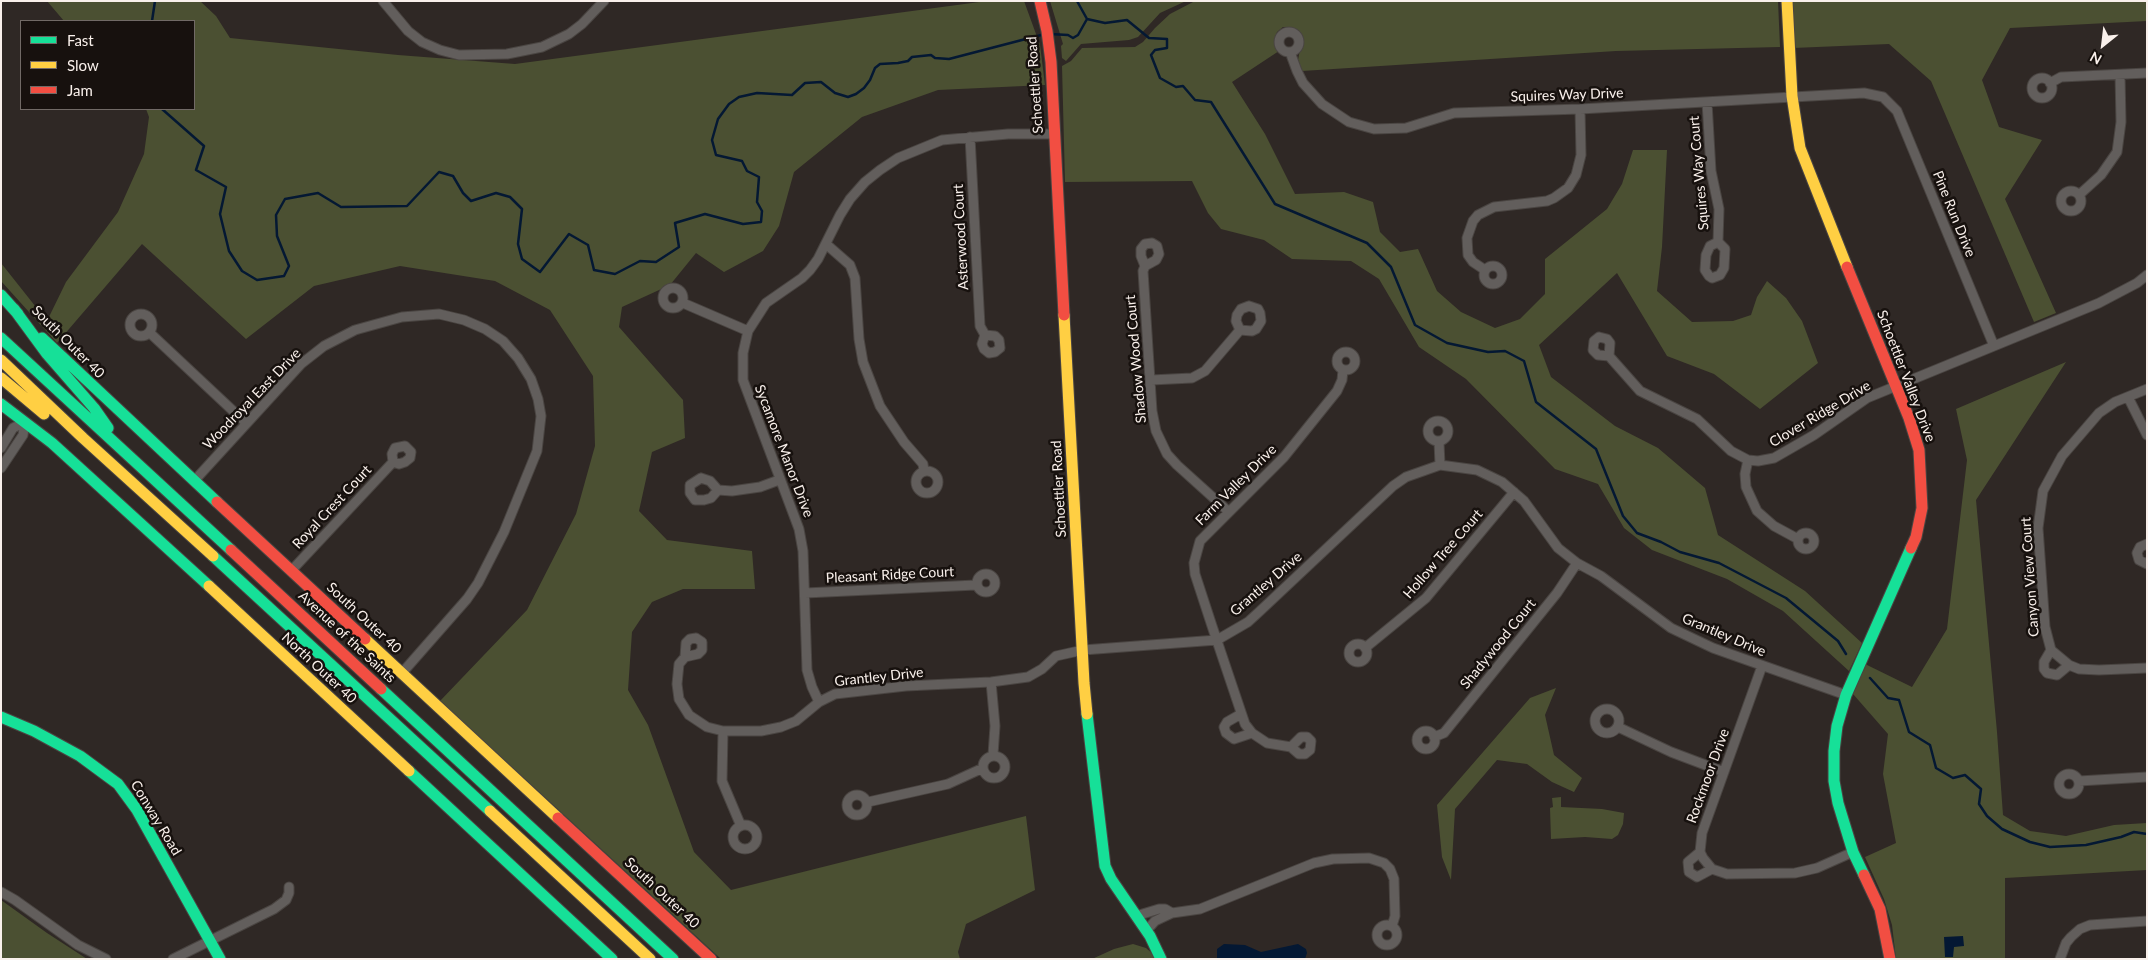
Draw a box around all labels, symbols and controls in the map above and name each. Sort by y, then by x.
legend [20,20,195,110]
north arrow [2078,20,2128,70]
text: Fast [67,31,94,49]
street label: Schoettler Road [1023,36,1047,134]
text: N [2087,49,2104,69]
text: Slow [67,56,99,74]
text: Jam [67,81,93,99]
street label: Squires Way Drive [1510,85,1624,105]
street label: Squires Way Court [1686,115,1712,231]
street label: Pine Run Drive [1929,168,1979,260]
street label: Asterwood Court [950,183,972,291]
street label: Shadow Wood Court [1122,294,1150,424]
street label: South Outer 40 [28,302,108,382]
street label: Schoettler Valley Drive [1873,308,1939,444]
street label: Woodroyal East Drive [199,345,305,453]
street label: Clover Ridge Drive [1766,377,1874,451]
street label: Sycamore Manor Drive [751,382,817,520]
street label: Schoettler Road [1048,440,1070,538]
street label: Farm Valley Drive [1192,441,1280,529]
street label: Royal Crest Court [289,462,375,552]
street label: Hollow Tree Court [1400,506,1486,602]
street label: Canyon View Court [2017,517,2043,637]
street label: Grantley Drive [1227,548,1305,620]
street label: Pleasant Ridge Court [825,563,955,587]
street label: South Outer 40 [323,579,405,657]
street label: Avenue of the Saints [295,588,399,686]
street label: Shadywood Court [1457,596,1539,692]
street label: Grantley Drive [1680,610,1768,660]
street label: North Outer 40 [278,629,360,707]
street label: Grantley Drive [834,664,924,690]
street label: Rockmoor Drive [1683,726,1733,826]
street label: Conway Road [127,777,185,859]
street label: South Outer 40 [621,854,703,932]

